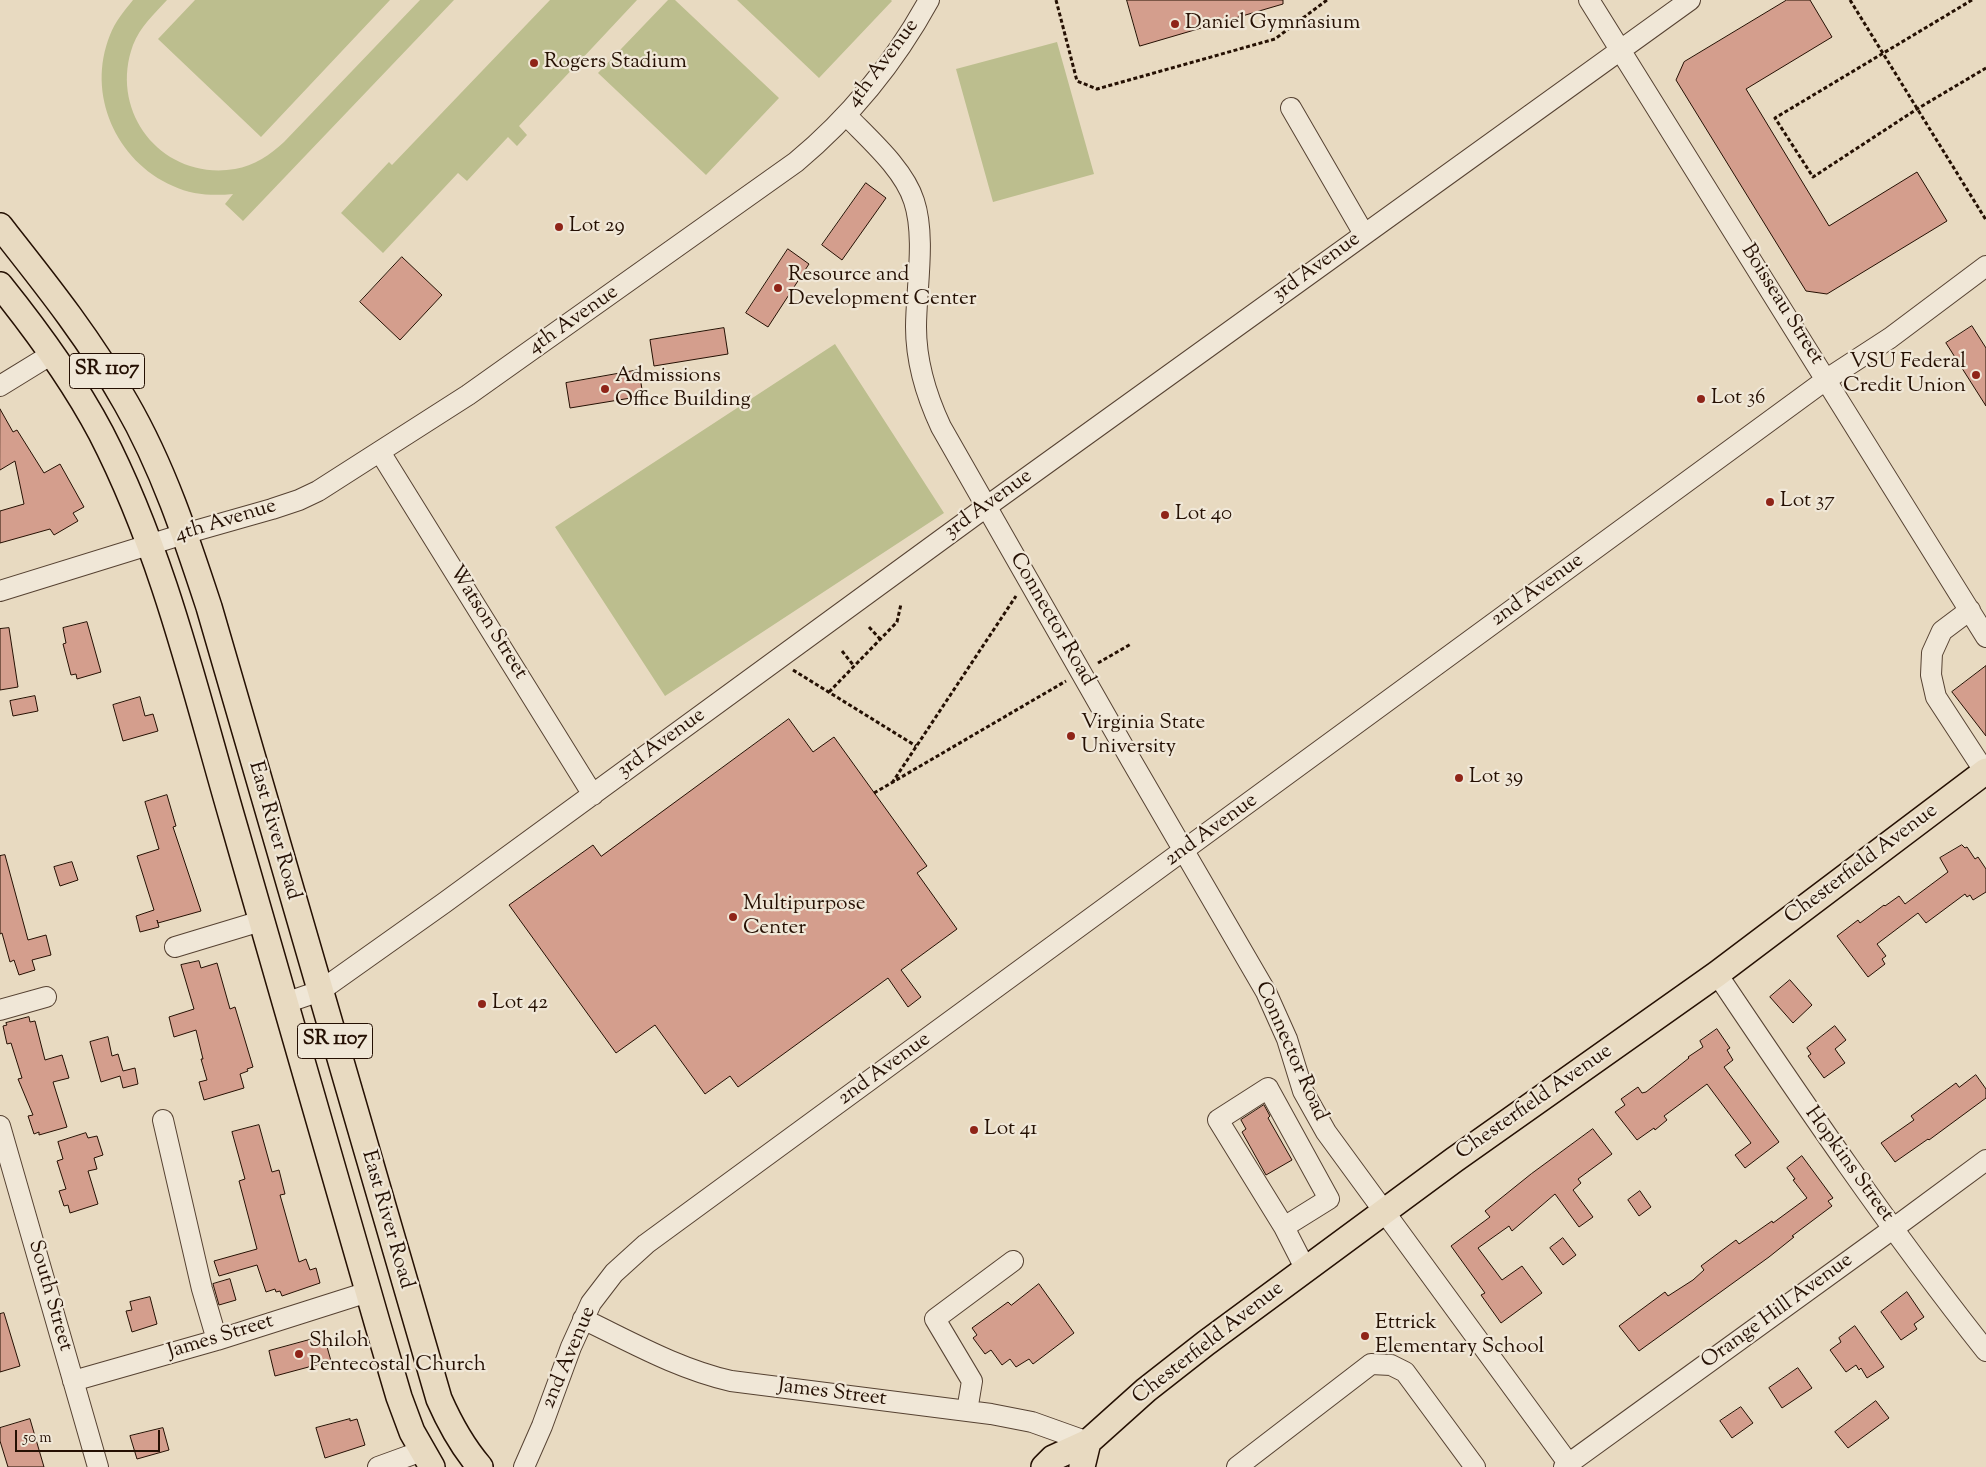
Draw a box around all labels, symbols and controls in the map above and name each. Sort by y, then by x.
place label: Daniel Gymnasium [1185,11,1360,37]
street label: 4th Avenue [842,15,926,113]
marker: Daniel Gymnasium [1169,18,1181,30]
place label: Rogers Stadium [544,50,687,76]
marker: Rogers Stadium [528,57,540,69]
place label: Lot 29 [569,214,625,240]
marker: Lot 29 [553,221,565,233]
street label: 3rd Avenue [1268,228,1366,308]
street label: Boisseau Street [1734,240,1828,370]
place label: Resource and Development Center [788,263,977,313]
street label: 4th Avenue [524,281,624,361]
marker: Resource and Development Center [772,282,784,294]
place label: VSU Federal Credit Union [1843,350,1966,400]
road number: SR 1107 [70,354,144,388]
place label: Admissions Office Building [615,364,751,414]
marker: VSU Federal Credit Union [1970,369,1982,381]
marker: Admissions Office Building [599,383,611,395]
place label: Lot 36 [1711,386,1765,412]
marker: Lot 36 [1695,393,1707,405]
street label: 3rd Avenue [940,465,1038,545]
place label: Lot 37 [1780,489,1835,515]
street label: 4th Avenue [172,495,280,549]
marker: Lot 37 [1764,496,1776,508]
place label: Lot 40 [1175,502,1232,528]
marker: Lot 40 [1159,509,1171,521]
street label: Connector Road [1003,549,1099,691]
street label: 2nd Avenue [1487,549,1589,633]
street label: Watson Street [442,561,532,685]
street label: 3rd Avenue [613,704,711,784]
place label: Virginia State University [1081,711,1205,761]
marker: Virginia State University [1065,730,1077,742]
street label: East River Road [241,759,305,903]
place label: Lot 39 [1469,765,1523,791]
marker: Lot 39 [1453,772,1465,784]
street label: 2nd Avenue [1161,789,1263,873]
street label: Chesterfield Avenue [1780,799,1944,931]
place label: Multipurpose Center [743,892,866,942]
marker: Multipurpose Center [727,911,739,923]
street label: Connector Road [1248,978,1332,1126]
place label: Lot 42 [492,991,548,1017]
marker: Lot 42 [476,998,488,1010]
road number: SR 1107 [298,1024,372,1058]
street label: 2nd Avenue [834,1028,936,1112]
street label: Chesterfield Avenue [1452,1040,1618,1166]
street label: Hopkins Street [1798,1102,1898,1228]
place label: Lot 41 [984,1117,1037,1143]
marker: Lot 41 [968,1124,980,1136]
street label: East River Road [354,1148,418,1292]
street label: South Street [21,1238,77,1354]
street label: Orange Hill Avenue [1697,1249,1859,1375]
street label: Chesterfield Avenue [1128,1277,1290,1411]
street label: 2nd Avenue [537,1303,603,1413]
street label: James Street [165,1310,277,1366]
place label: Ettrick Elementary School [1375,1311,1544,1361]
place label: Shiloh Pentecostal Church [309,1329,486,1379]
marker: Ettrick Elementary School [1359,1330,1371,1342]
marker: Shiloh Pentecostal Church [293,1348,305,1360]
street label: James Street [776,1375,888,1413]
scale bar [18,1420,162,1452]
text: 50 m [23,1428,52,1449]

